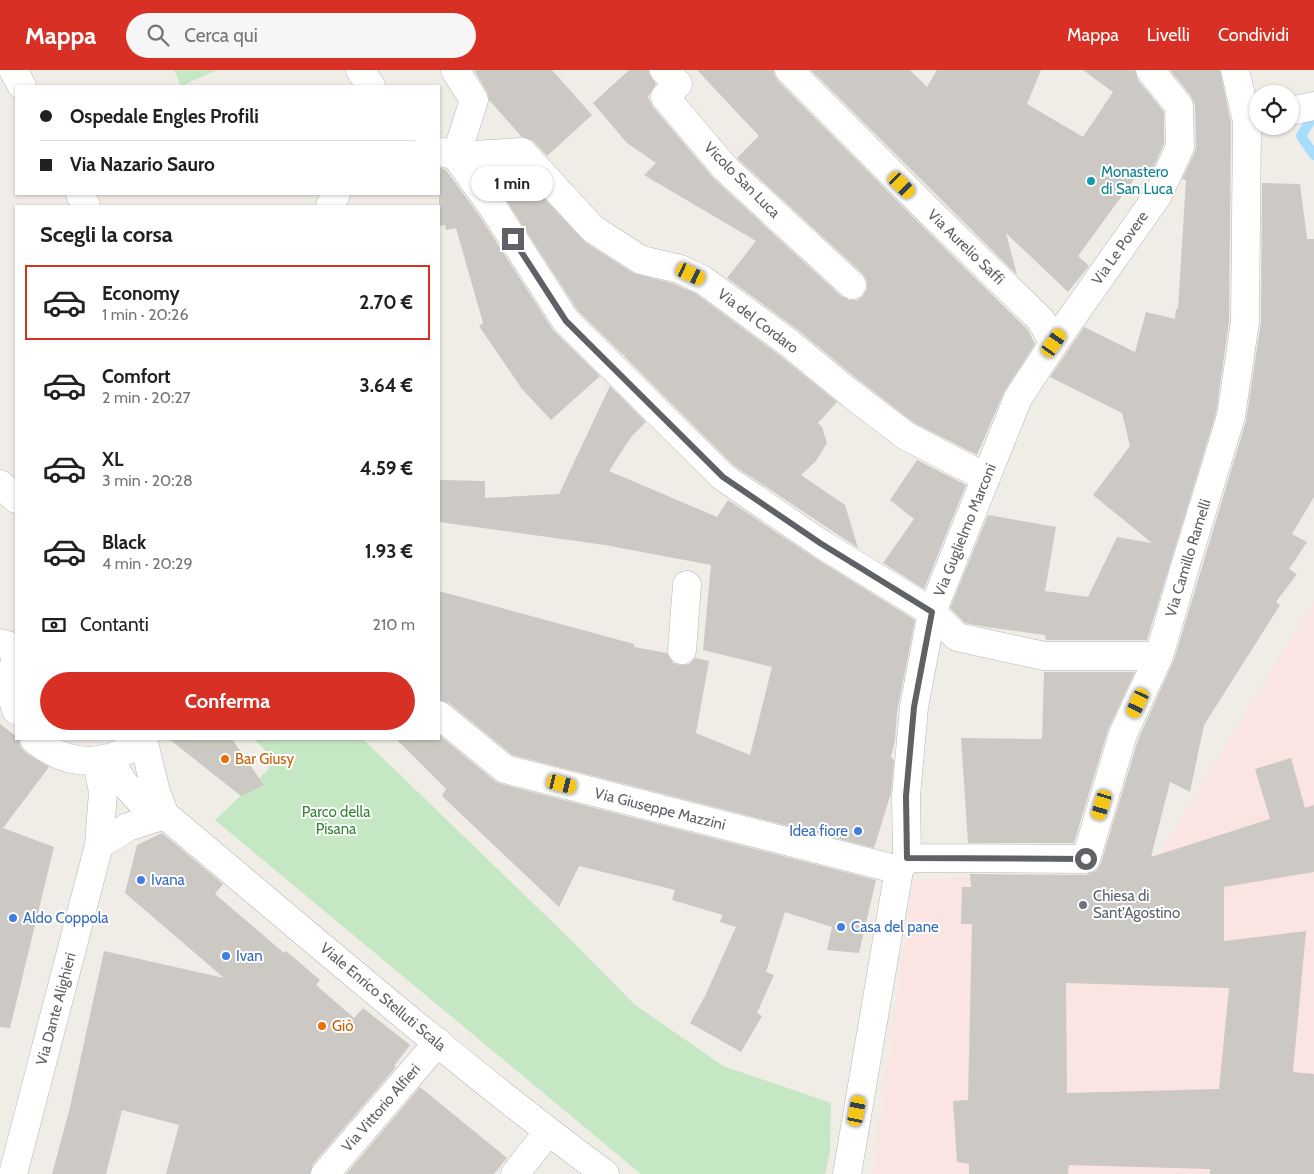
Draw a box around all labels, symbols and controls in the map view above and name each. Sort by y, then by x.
search box [126,13,476,58]
text: Mappa [25,21,96,50]
icon: search [144,21,172,49]
text: Cerca qui [184,24,258,47]
text: Mappa [1067,24,1119,46]
text: Livelli [1147,24,1190,46]
text: Condividi [1218,24,1289,46]
map controls [1249,85,1299,135]
button: locate [1249,85,1299,135]
text: Ospedale Engles Profili [70,105,259,128]
street label: Vicolo San Luca [700,138,784,222]
text: Via Nazario Sauro [70,153,215,176]
place label: Monastero di San Luca [1101,163,1174,198]
callout: 1 min [472,166,554,202]
car [886,169,917,201]
text: 1 min [494,174,530,193]
marker: Monastero di San Luca [1085,175,1097,187]
street label: Via Aurelio Saffi [924,206,1008,288]
street label: Via Le Povere [1088,208,1152,288]
text: Scegli la corsa [40,221,173,248]
route end [502,228,524,250]
car [674,261,707,287]
icon: car [42,280,87,325]
text: Economy [102,282,180,305]
street label: Via del Cordaro [714,285,802,357]
text: 2.70 € [359,291,413,314]
text: 1 min · 20:26 [102,305,189,324]
car [1039,326,1068,360]
icon: car [42,363,87,408]
text: Comfort [102,365,171,388]
text: 3.64 € [360,374,413,397]
text: 2 min · 20:27 [102,388,191,407]
icon: car [42,446,87,491]
text: XL [102,448,123,471]
text: 4.59 € [360,457,413,480]
street label: Via Guglielmo Marconi [930,461,1000,599]
text: 3 min · 20:28 [102,471,193,490]
street label: Via Camillo Ramelli [1162,497,1214,619]
icon: car [42,529,87,574]
text: Black [102,531,146,554]
text: 1.93 € [365,540,413,563]
text: 4 min · 20:29 [102,554,193,573]
icon: cash [40,611,68,639]
text: Contanti [80,613,149,636]
text: 210 m [373,615,415,634]
button: Conferma [40,672,415,730]
car [1124,686,1151,720]
place label: Bar Giusy [235,750,295,768]
marker: Bar Giusy [219,753,231,765]
car [545,773,578,795]
street label: Via Giuseppe Mazzini [593,784,727,834]
car [1090,788,1113,822]
park label: Parco della Pisana [302,803,371,838]
place label: Idea fiore [789,822,848,840]
marker: Idea fiore [852,825,864,837]
route start [1075,848,1097,870]
place label: Ivana [151,871,186,889]
marker: Ivana [135,874,147,886]
place label: Chiesa di Sant'Agostino [1093,887,1180,922]
marker: Chiesa di Sant'Agostino [1077,899,1089,911]
place label: Aldo Coppola [23,909,109,927]
marker: Aldo Coppola [7,912,19,924]
place label: Casa del pane [851,918,939,936]
marker: Casa del pane [835,921,847,933]
street label: Viale Enrico Stelluti Scala [316,939,450,1055]
place label: Ivan [236,947,263,965]
marker: Ivan [220,950,232,962]
street label: Via Dante Alighieri [32,951,80,1067]
place label: Giò [332,1017,353,1035]
marker: Giò [316,1020,328,1032]
street label: Via Vittorio Alfieri [338,1060,424,1156]
car [846,1095,867,1127]

